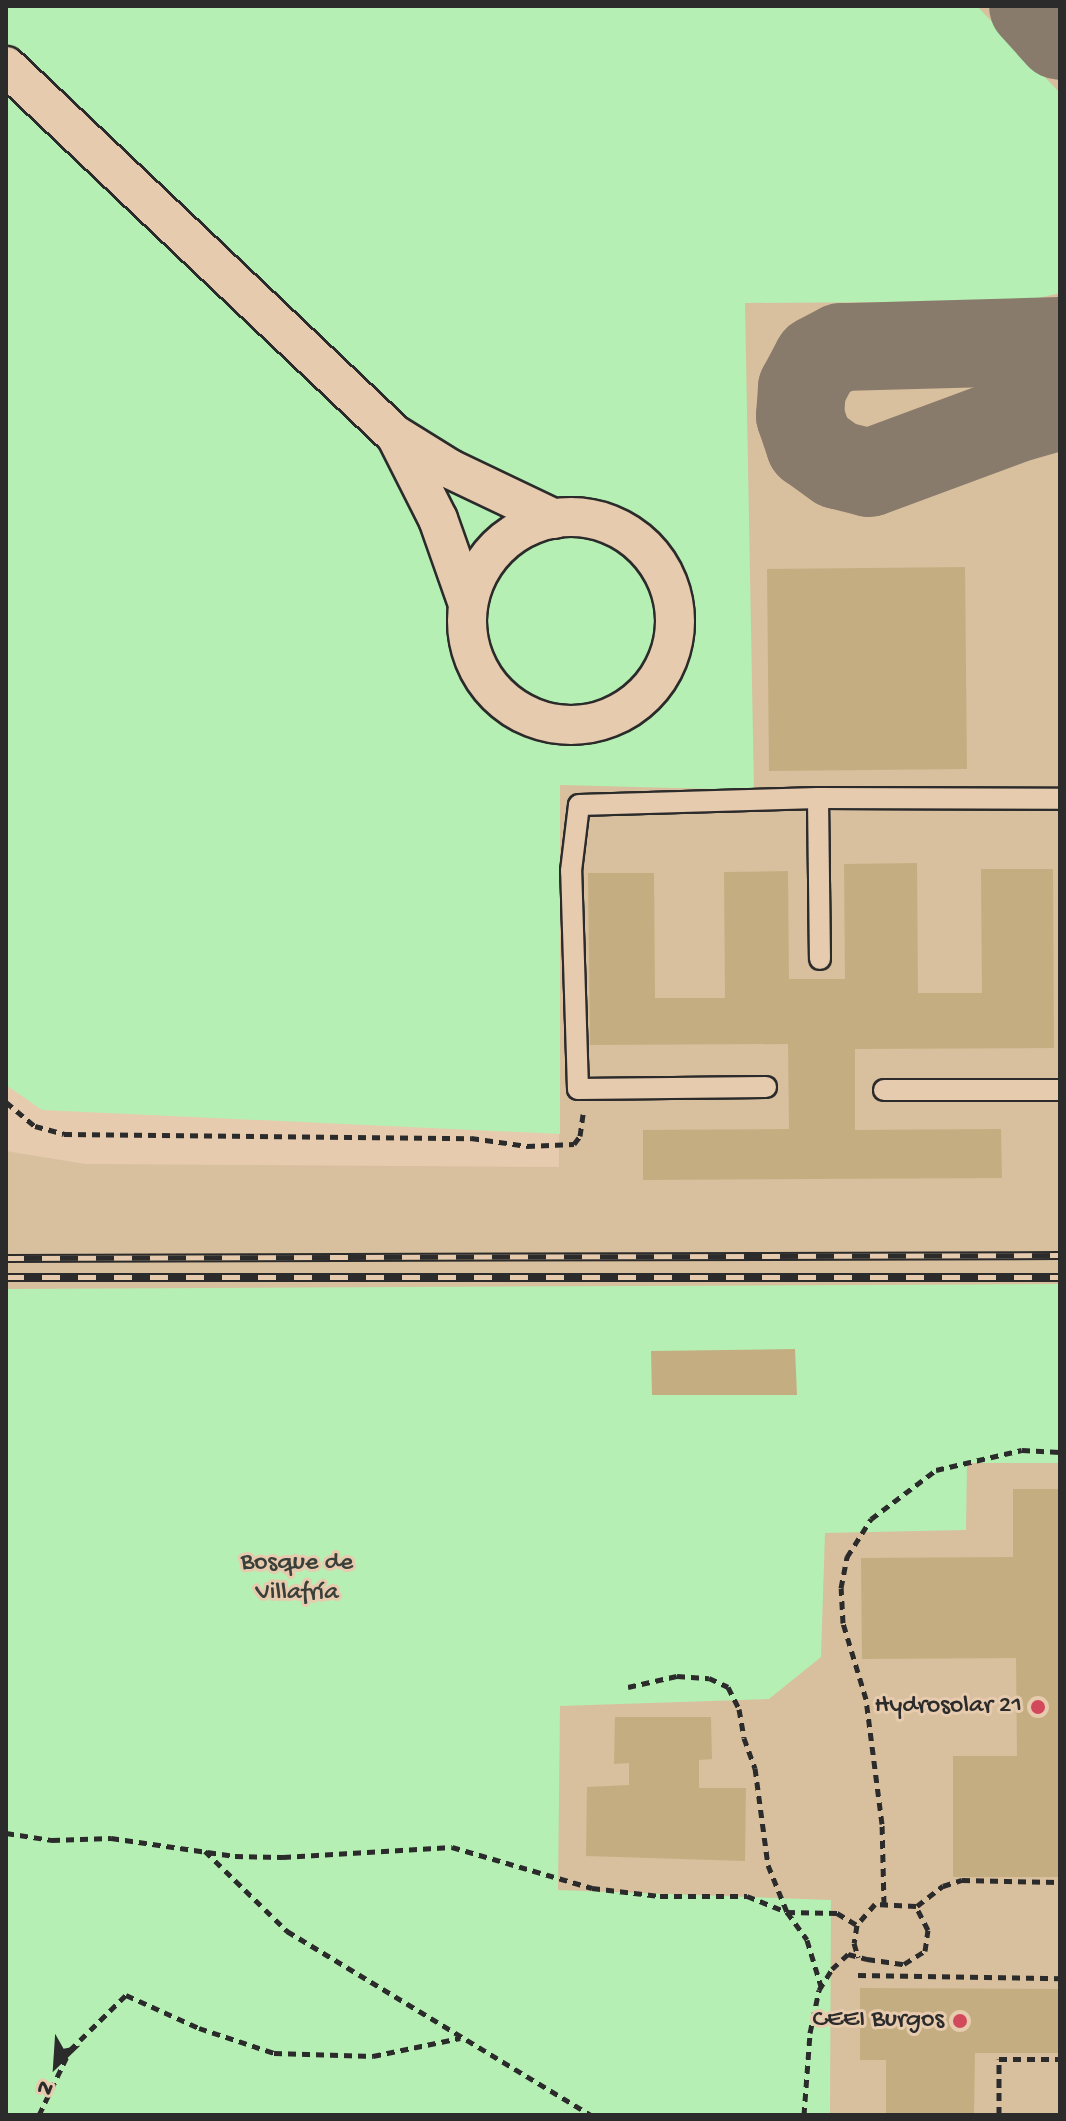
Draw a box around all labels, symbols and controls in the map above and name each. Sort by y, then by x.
park label: Bosque de Villafría [241,1548,353,1610]
place label: Hydrosolar 21 [875,1691,1022,1723]
marker: Hydrosolar 21 [1029,1698,1047,1716]
place label: CEEI Burgos [813,2005,944,2037]
marker: CEEI Burgos [951,2012,969,2030]
north arrow [16,2025,96,2105]
text: N [34,2072,58,2102]

